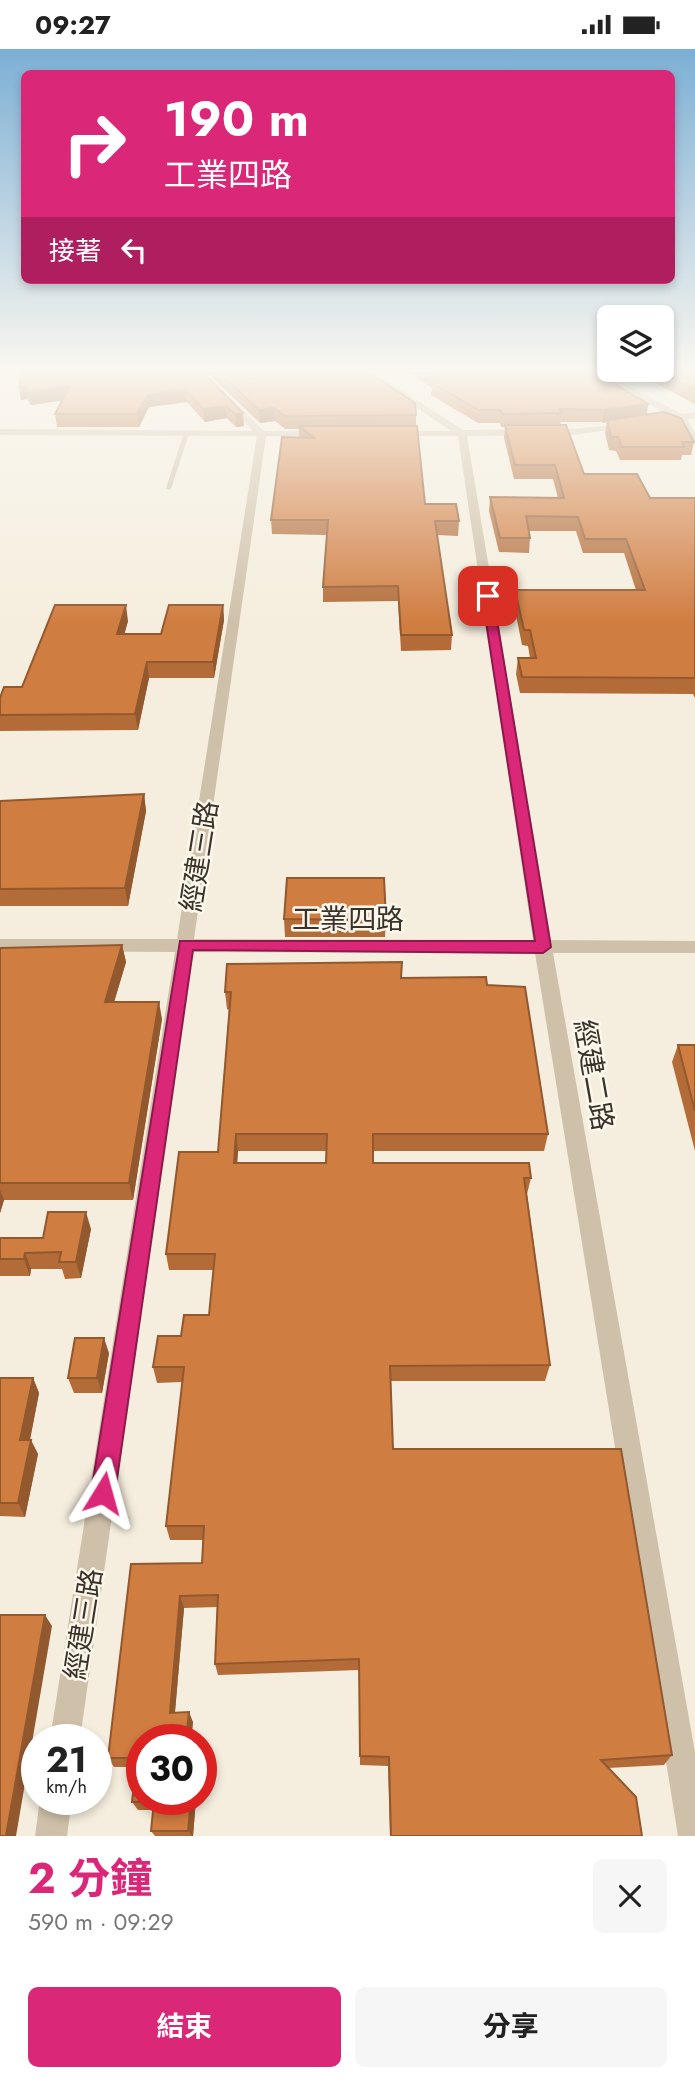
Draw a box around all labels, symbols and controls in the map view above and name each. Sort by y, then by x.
text: 09:27 [35,6,111,44]
text: 190 m [164,84,309,154]
icon: right [49,98,140,189]
text: 工業四路 [164,152,292,198]
icon: left [115,231,153,269]
text: 接著 [49,232,101,270]
map controls [597,305,674,382]
button: layers [597,305,674,382]
pin [458,566,518,626]
icon: arrive [469,577,507,615]
street label: 經建三路 [170,798,229,915]
street label: 工業四路 [292,899,404,940]
street label: 經建二路 [564,1016,623,1134]
position arrow [66,1456,140,1530]
street label: 經建三路 [54,1566,113,1683]
speed limit sign: 30 [126,1724,217,1815]
text: 21 [46,1735,87,1785]
text: km/h [46,1774,87,1800]
text: 2 分鐘 [28,1848,152,1909]
button: close [593,1859,667,1933]
text: 590 m · 09:29 [28,1905,174,1939]
button: 結束 [28,1987,341,2067]
button: 分享 [355,1987,667,2067]

